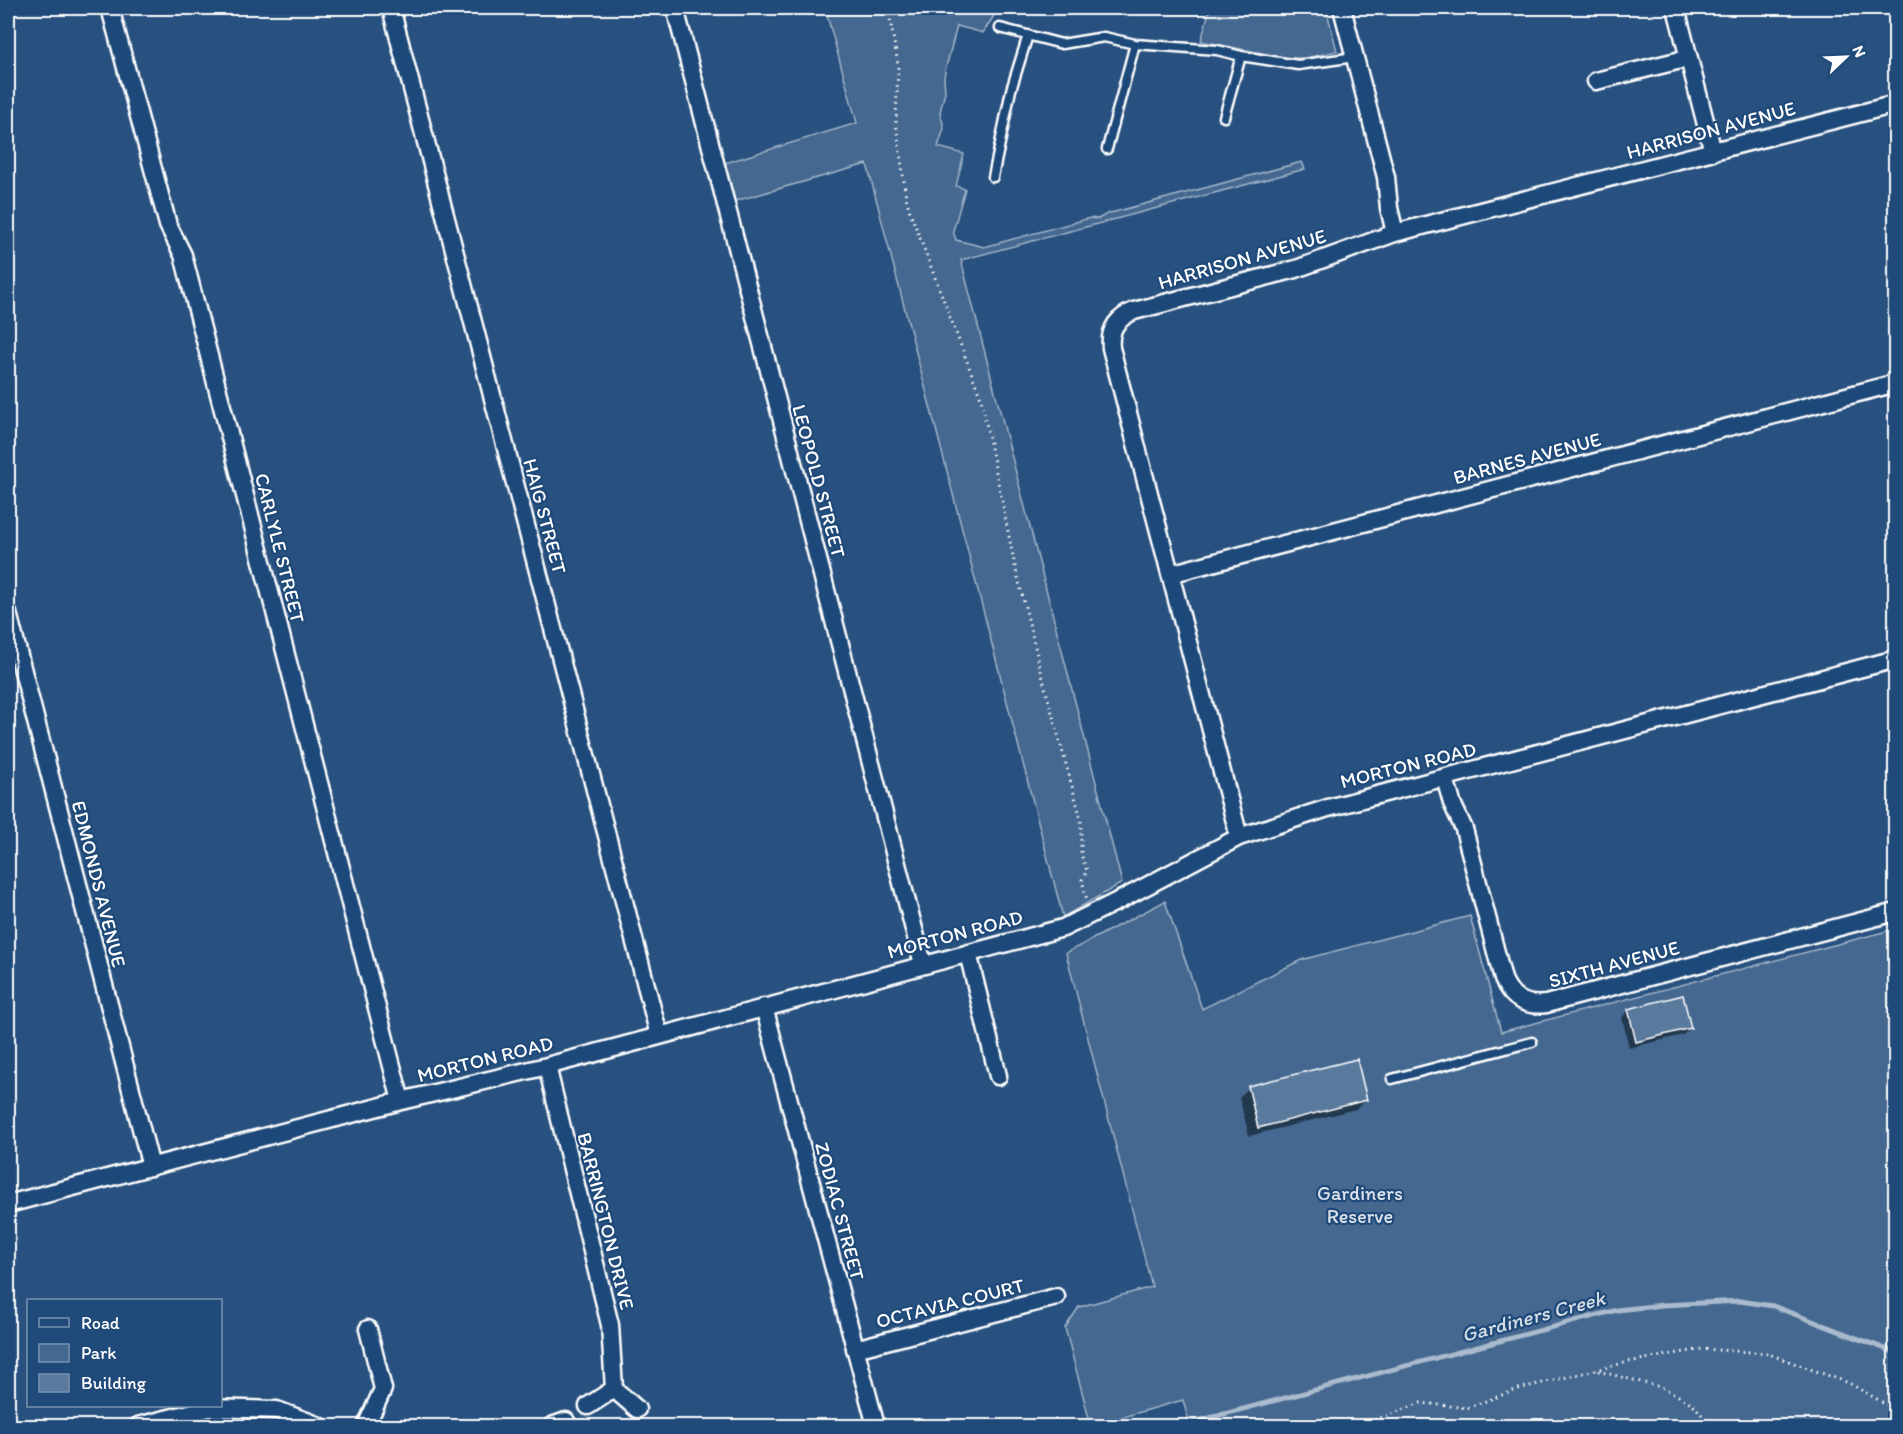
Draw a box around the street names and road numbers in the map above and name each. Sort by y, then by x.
street label: HARRISON AVENUE [1624,96,1798,164]
street label: HARRISON AVENUE [1155,224,1329,294]
street label: LEOPOLD STREET [787,402,851,560]
street label: BARNES AVENUE [1450,427,1604,489]
street label: HAIG STREET [518,456,572,576]
street label: CARLYLE STREET [250,471,310,625]
street label: MORTON ROAD [1338,737,1478,793]
street label: EDMONDS AVENUE [67,798,131,970]
street label: MORTON ROAD [885,904,1025,964]
street label: SIXTH AVENUE [1546,935,1682,993]
street label: MORTON ROAD [415,1031,555,1087]
street label: BARRINGTON DRIVE [572,1130,640,1312]
street label: ZODIAC STREET [810,1139,870,1283]
street label: OCTAVIA COURT [873,1273,1027,1333]

